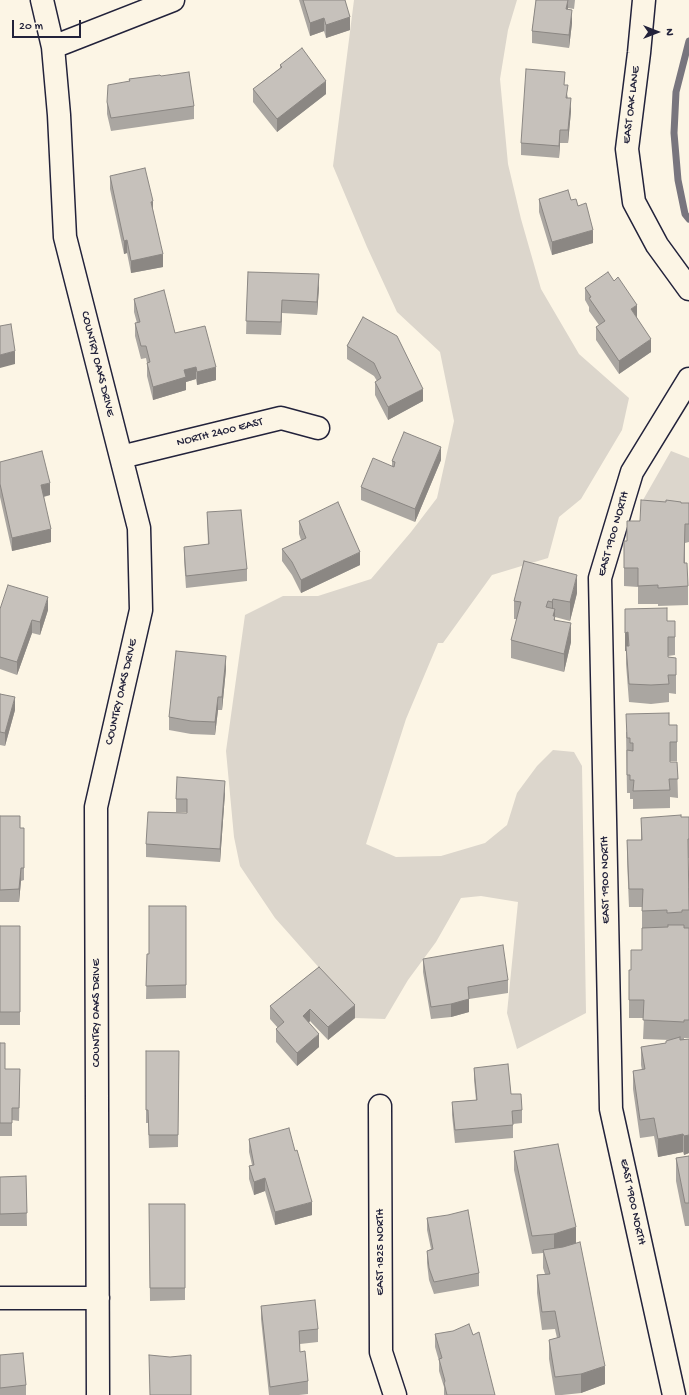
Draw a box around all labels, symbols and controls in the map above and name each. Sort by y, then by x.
scale bar [14,12,83,38]
north arrow [637,12,677,52]
text: 20 m [19,20,43,34]
text: N [663,28,675,36]
street label: EAST OAK LANE [620,65,644,145]
street label: COUNTRY OAKS DRIVE [77,310,117,418]
street label: NORTH 2400 EAST [175,415,265,451]
street label: EAST 1900 NORTH [595,490,633,578]
street label: COUNTRY OAKS DRIVE [103,638,141,746]
street label: EAST 1900 NORTH [598,836,614,924]
street label: COUNTRY OAKS DRIVE [90,959,104,1067]
street label: EAST 1900 NORTH [616,1158,648,1246]
street label: EAST 1825 NORTH [374,1209,388,1295]

